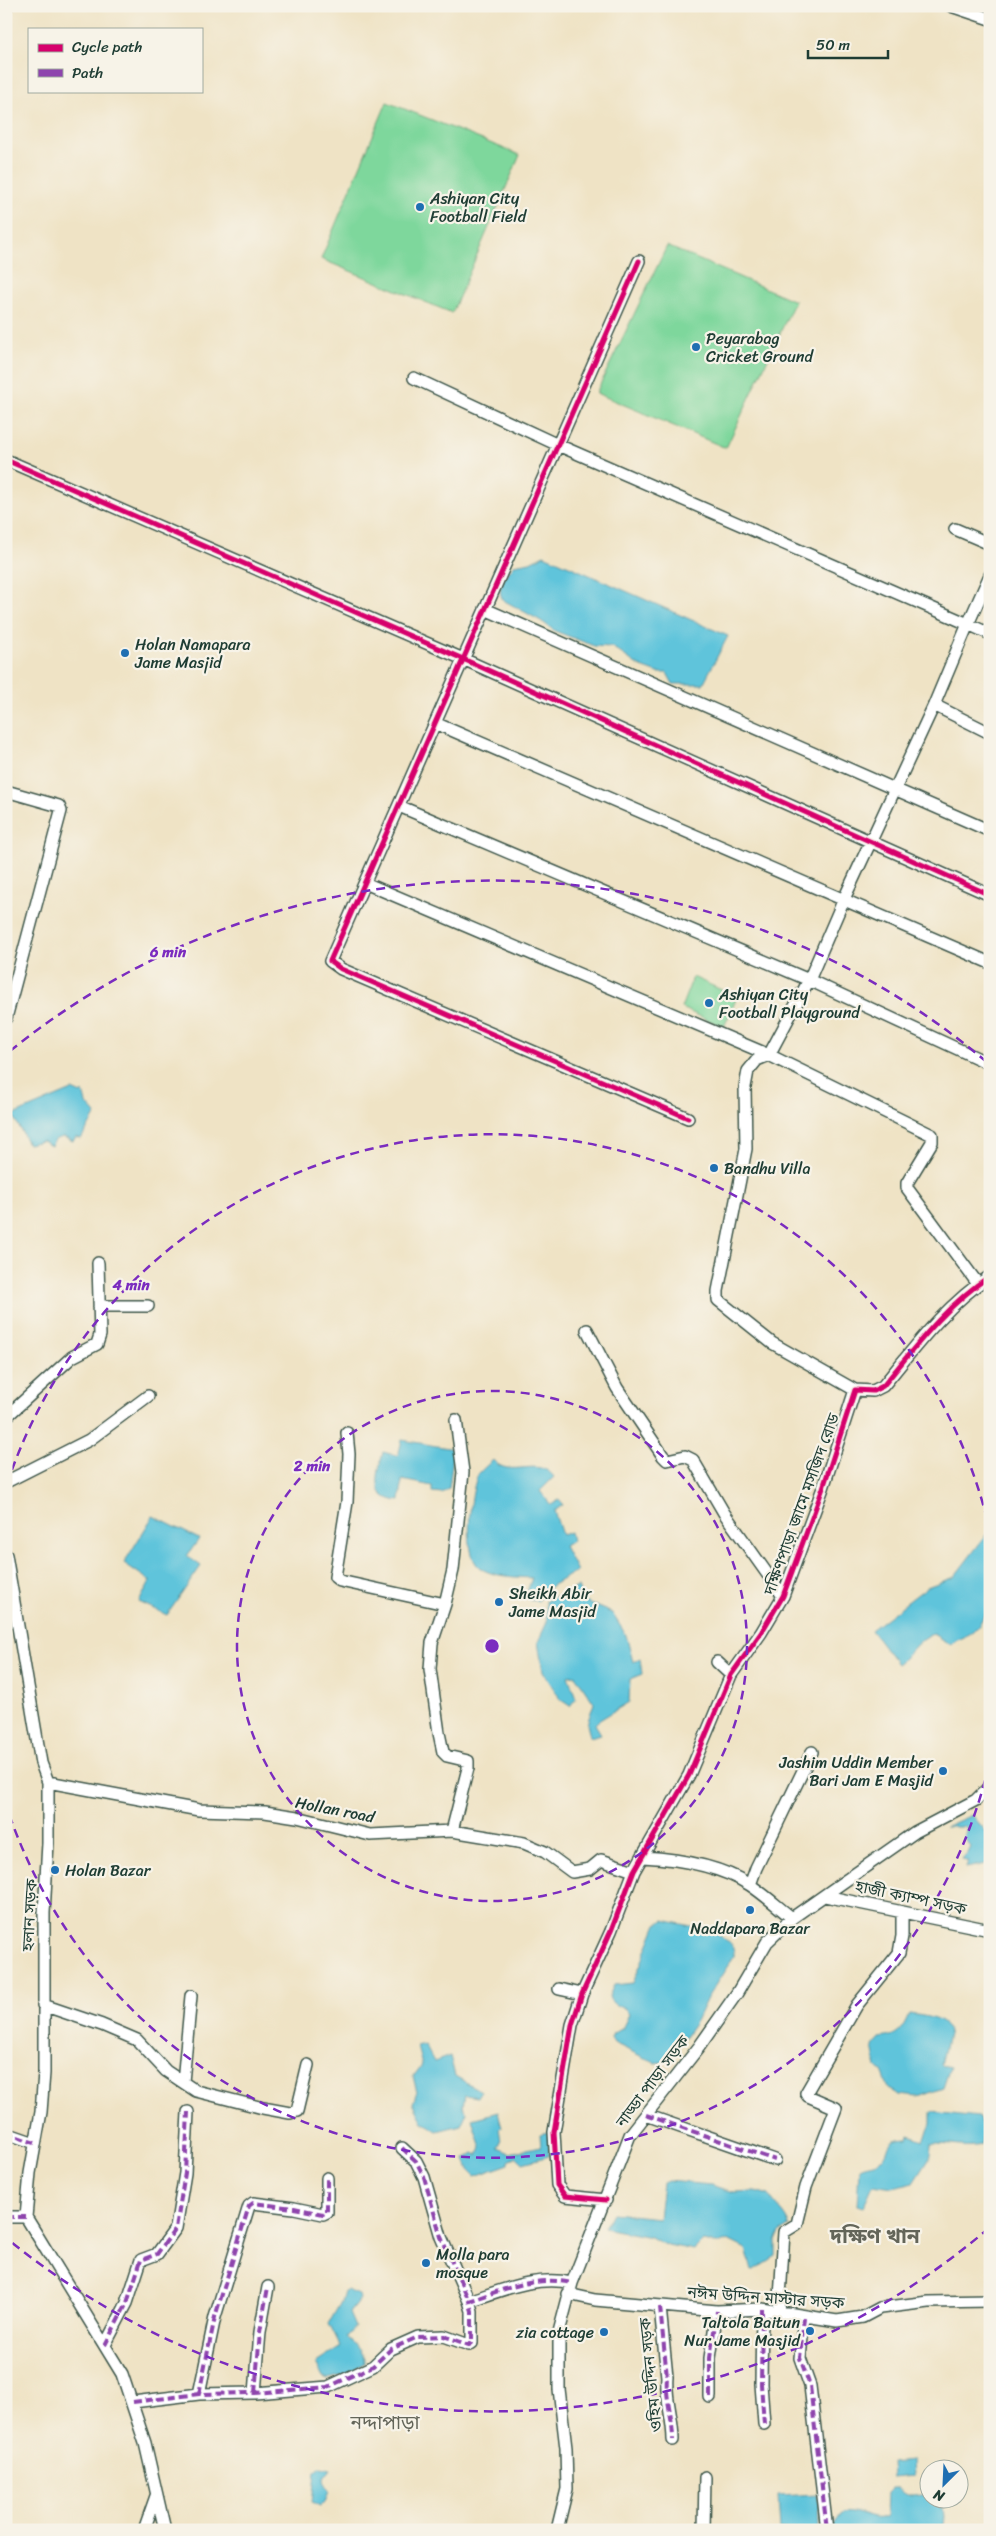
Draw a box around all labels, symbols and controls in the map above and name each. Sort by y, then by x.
legend [28,28,202,92]
scale bar [808,28,888,60]
text: 50 m [816,32,851,58]
text: Cycle path [72,34,143,60]
text: Path [72,60,103,86]
place label: Ashiyan City Football Field [429,184,528,231]
marker: Ashiyan City Football Field [414,201,426,213]
place label: Peyarabag Cricket Ground [706,324,815,371]
marker: Peyarabag Cricket Ground [690,341,702,353]
place label: Holan Namapara Jame Masjid [134,630,251,677]
marker: Holan Namapara Jame Masjid [119,647,131,659]
text: 6 min [149,939,187,965]
place label: Ashiyan City Football Playground [718,980,861,1027]
marker: Ashiyan City Football Playground [703,997,715,1009]
place label: Bandhu Villa [724,1154,810,1183]
marker: Bandhu Villa [708,1162,720,1174]
text: 4 min [111,1272,150,1298]
street label: দক্ষিণপাড়া জামে মসজিদ রোড [755,1409,848,1600]
text: 2 min [293,1453,331,1479]
place label: Sheikh Abir Jame Masjid [508,1579,597,1626]
marker: Sheikh Abir Jame Masjid [493,1596,505,1608]
centre of rings [483,1637,501,1655]
place label: Jashim Uddin Member Bari Jam E Masjid [778,1748,935,1795]
marker: Jashim Uddin Member Bari Jam E Masjid [937,1765,949,1777]
street label: Hollan road [293,1788,379,1832]
place label: Holan Bazar [65,1856,152,1885]
marker: Holan Bazar [49,1864,61,1876]
street label: হাজী ক্যাম্প সড়ক [851,1871,970,1924]
street label: হলান সড়ক [13,1877,46,1953]
marker: Naddapara Bazar [744,1904,756,1916]
place label: Naddapara Bazar [690,1914,811,1943]
street label: নাড্ডা পাড়া সড়ক [607,2028,698,2135]
district label: দক্ষিণ খান [829,2217,921,2255]
place label: Molla para mosque [436,2240,510,2287]
marker: Molla para mosque [420,2257,432,2269]
street label: নঈম উদ্দিন মাস্টার সড়ক [685,2277,847,2318]
place label: Taltola Baitun Nur Jame Masjid [684,2308,802,2355]
street label: ওহিম উদ্দিন সড়ক [630,2315,671,2434]
place label: zia cottage [515,2318,594,2347]
marker: Taltola Baitun Nur Jame Masjid [804,2325,816,2337]
marker: zia cottage [598,2326,610,2338]
district label: নদ্দাপাড়া [349,2406,420,2439]
north arrow [918,2458,968,2508]
text: N [929,2482,949,2509]

